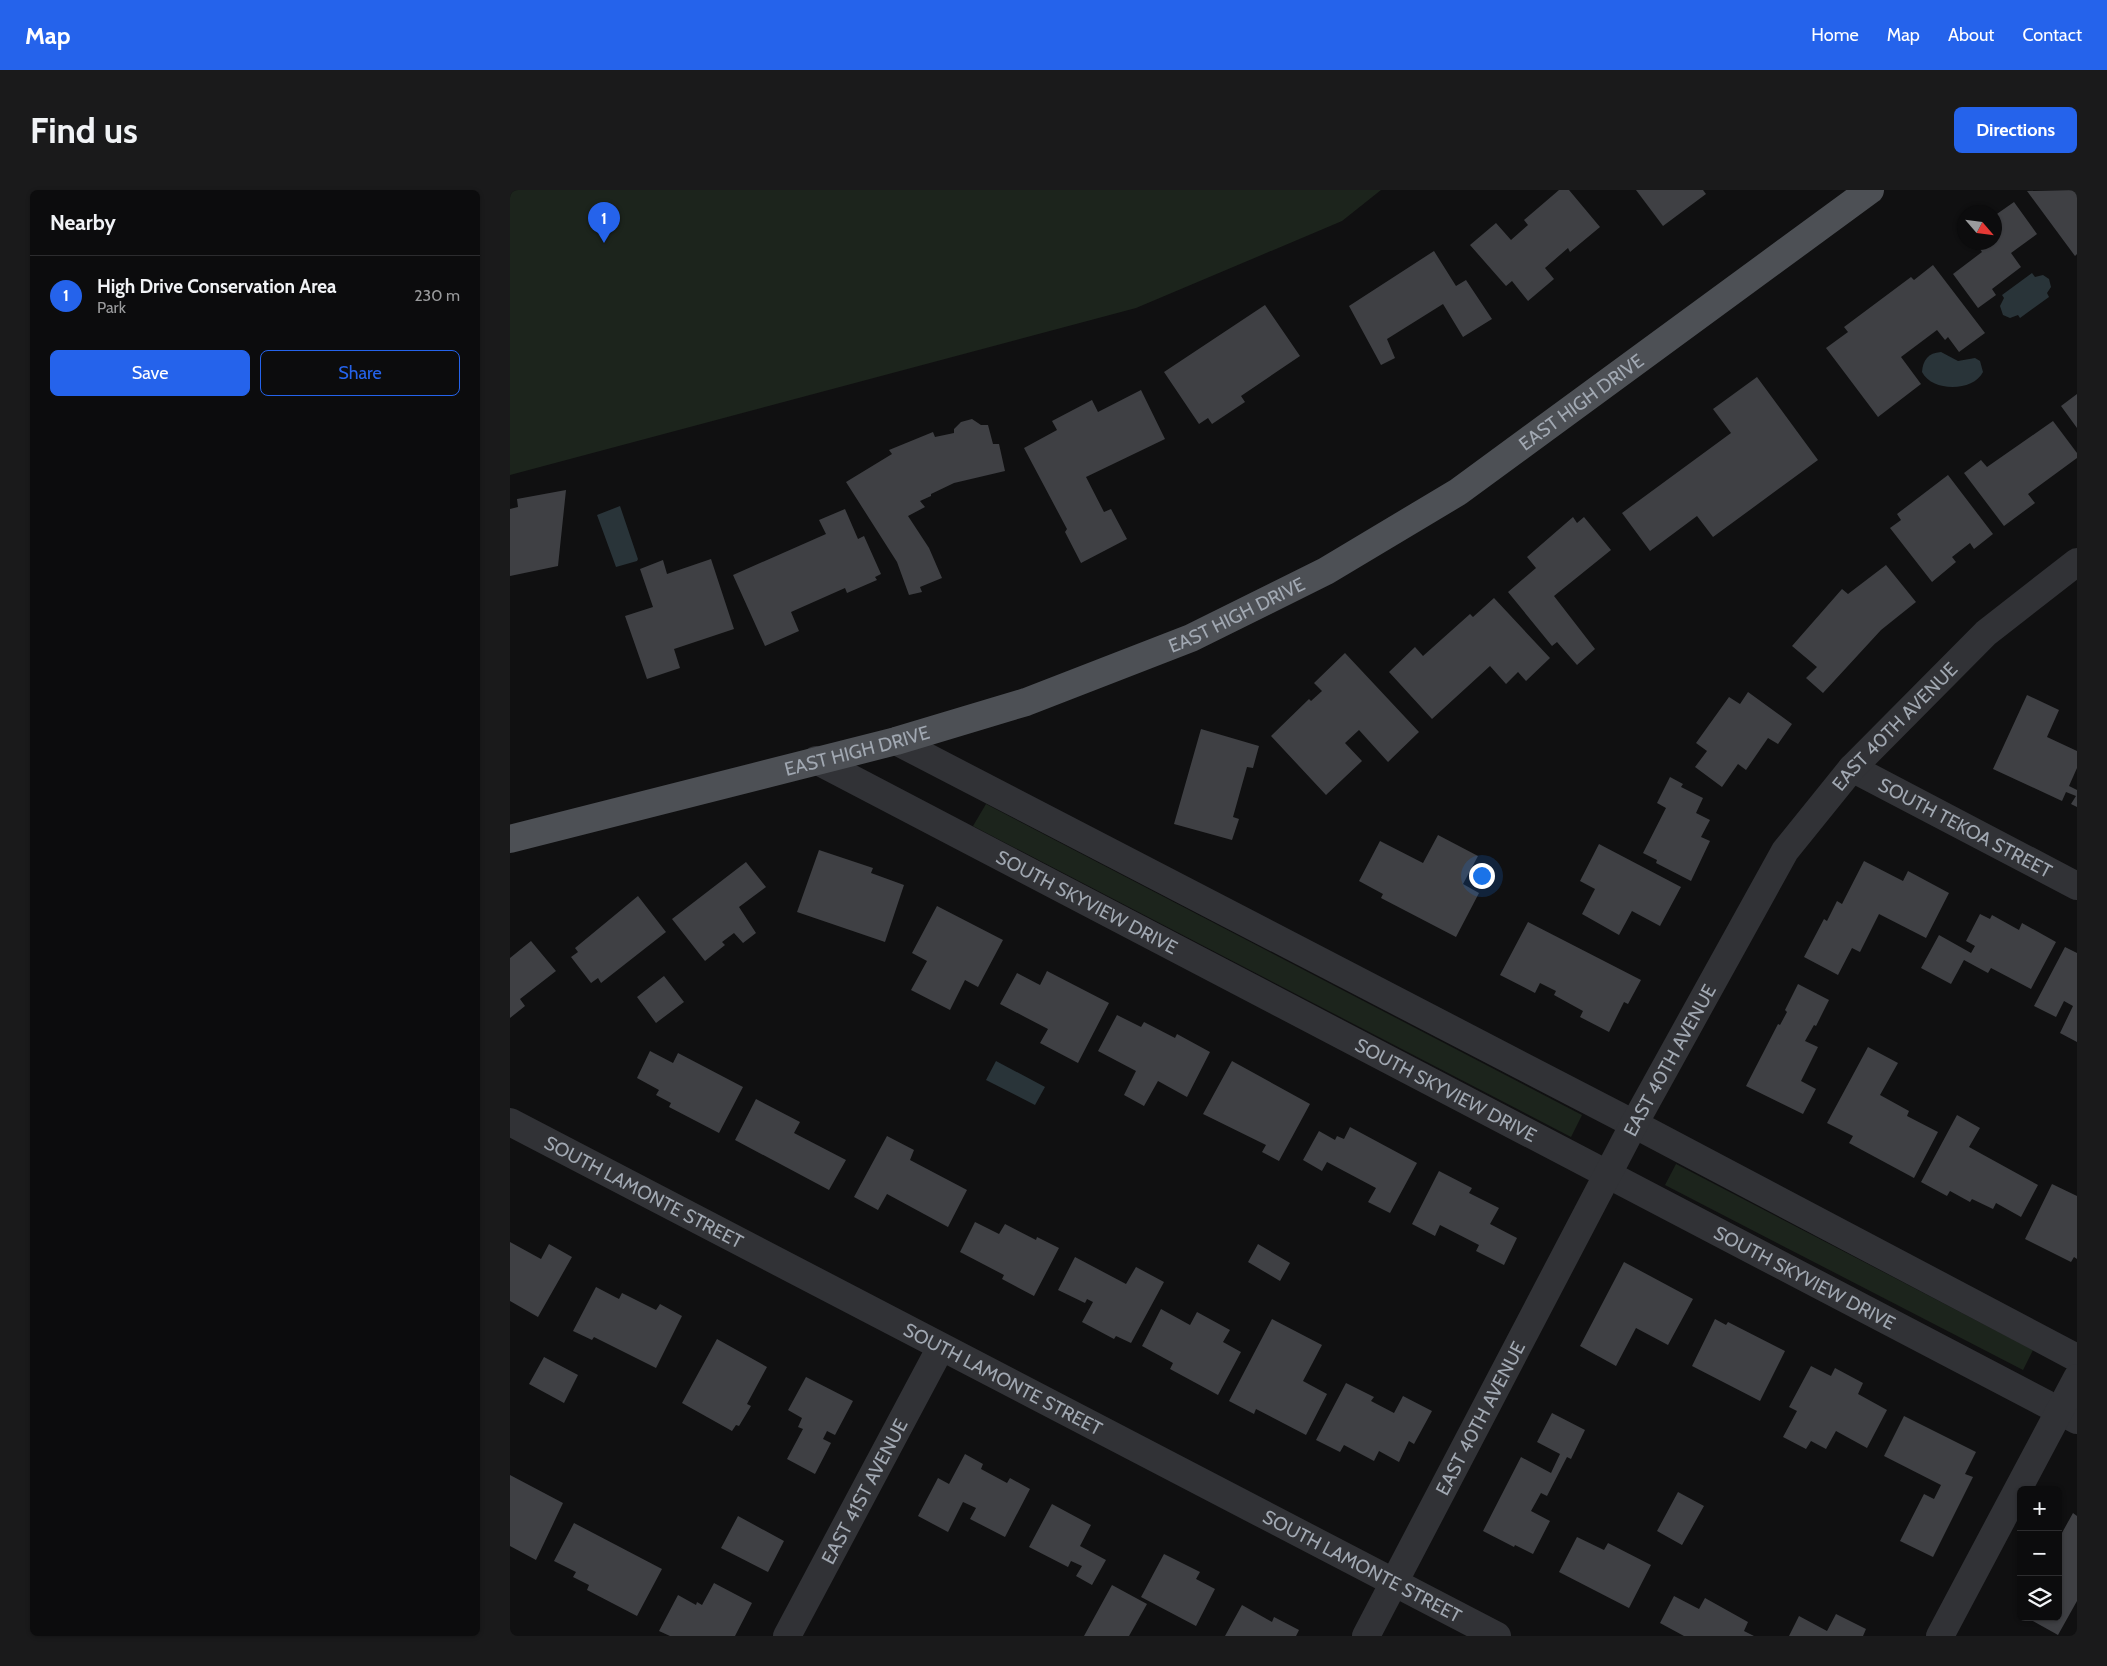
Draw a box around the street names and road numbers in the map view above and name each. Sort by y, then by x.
street label: EAST HIGH DRIVE [1514,349,1648,455]
street label: EAST HIGH DRIVE [1165,572,1308,657]
street label: EAST 40TH AVENUE [1827,657,1962,795]
street label: EAST HIGH DRIVE [782,720,932,780]
street label: SOUTH TEKOA STREET [1875,773,2056,882]
street label: SOUTH SKYVIEW DRIVE [992,845,1182,959]
street label: EAST 40TH AVENUE [1618,980,1721,1140]
street label: SOUTH SKYVIEW DRIVE [1351,1033,1541,1147]
street label: SOUTH LAMONTE STREET [541,1131,747,1253]
street label: SOUTH SKYVIEW DRIVE [1710,1221,1899,1334]
street label: SOUTH LAMONTE STREET [900,1318,1106,1440]
street label: EAST 40TH AVENUE [1430,1337,1530,1499]
street label: EAST 41ST AVENUE [816,1415,912,1568]
street label: SOUTH LAMONTE STREET [1259,1505,1466,1627]

